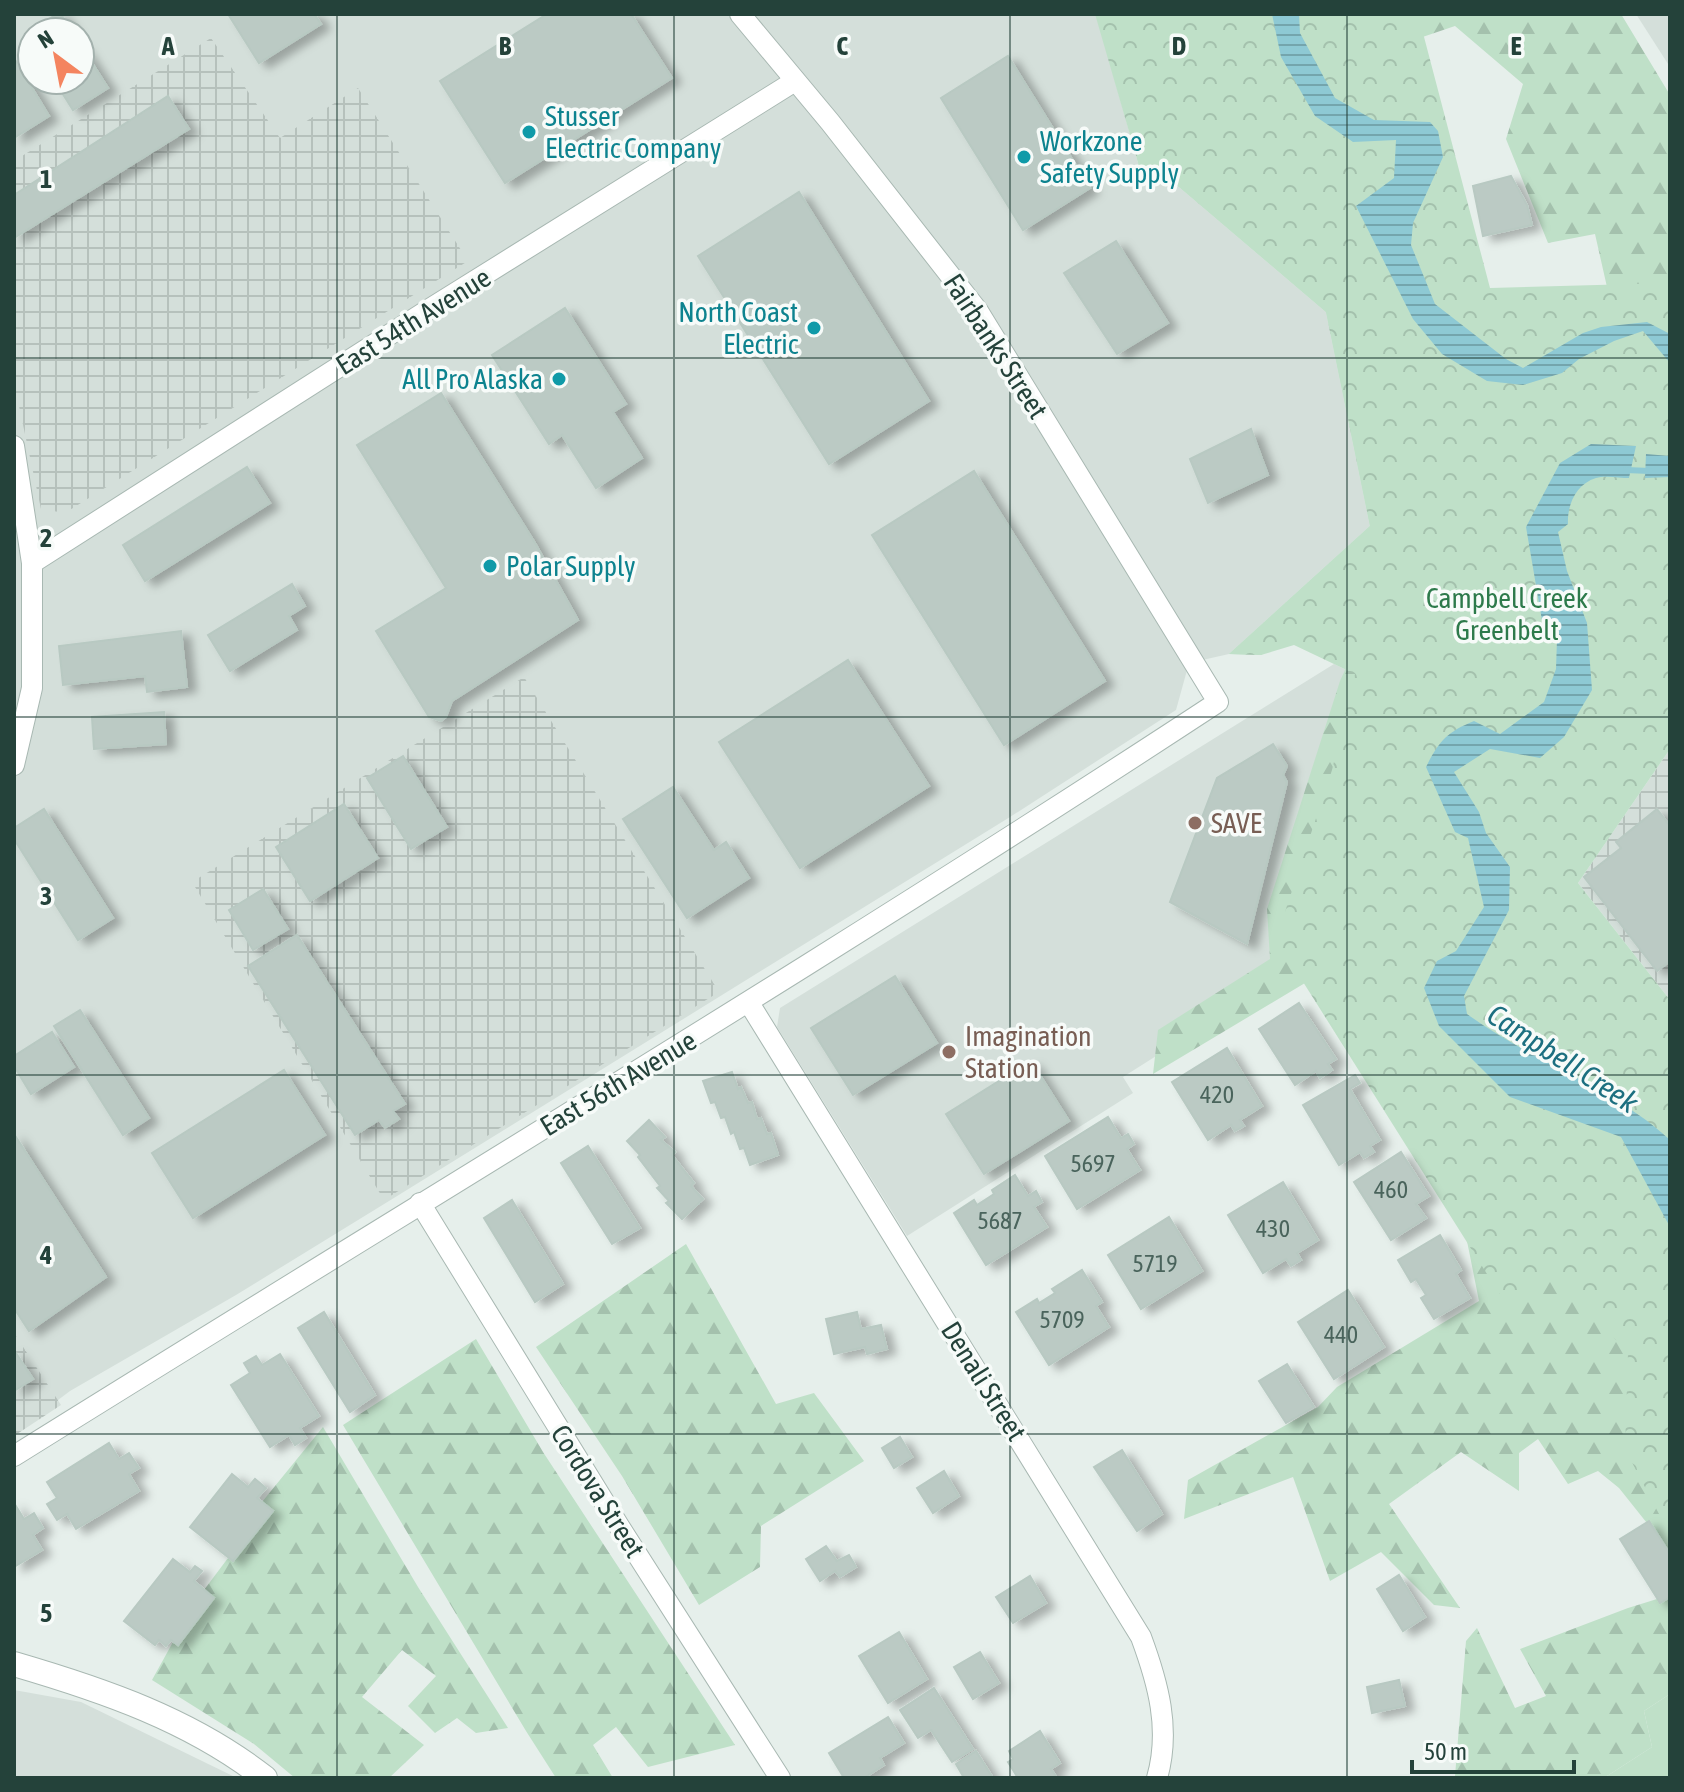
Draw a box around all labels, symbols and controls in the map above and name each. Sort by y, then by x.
north arrow [16,16,96,96]
text: N [33,25,58,54]
text: A [161,31,175,61]
text: B [499,31,512,61]
text: C [836,31,848,61]
text: D [1172,31,1186,61]
text: E [1510,31,1522,61]
place label: Stusser Electric Company [545,100,721,164]
marker: Stusser Electric Company [520,123,538,141]
place label: Workzone Safety Supply [1040,125,1179,189]
marker: Workzone Safety Supply [1015,148,1033,166]
text: 1 [40,164,52,194]
street label: East 54th Avenue [330,261,496,381]
street label: Fairbanks Street [937,268,1055,424]
place label: North Coast Electric [678,296,799,360]
marker: North Coast Electric [805,319,823,337]
place label: All Pro Alaska [402,363,543,395]
marker: All Pro Alaska [550,370,568,388]
text: 2 [40,523,52,553]
place label: Polar Supply [506,550,636,582]
marker: Polar Supply [481,557,499,575]
park label: Campbell Creek Greenbelt [1426,582,1588,646]
place label: SAVE [1211,807,1262,839]
marker: SAVE [1186,814,1204,832]
text: 3 [40,881,52,911]
water label: Campbell Creek [1481,997,1645,1120]
place label: Imagination Station [965,1020,1092,1084]
street label: East 56th Avenue [534,1024,702,1142]
marker: Imagination Station [940,1043,958,1061]
house number: 420 [1200,1081,1234,1108]
house number: 5697 [1070,1150,1116,1177]
house number: 460 [1374,1176,1408,1203]
house number: 5687 [977,1207,1023,1234]
house number: 430 [1256,1215,1290,1242]
text: 4 [39,1240,52,1270]
house number: 5719 [1132,1250,1178,1277]
house number: 5709 [1039,1306,1085,1333]
street label: Denali Street [935,1316,1033,1446]
house number: 440 [1324,1321,1358,1348]
street label: Cordova Street [545,1419,651,1563]
text: 5 [40,1598,52,1628]
scale bar [1412,1724,1574,1774]
text: 50 m [1424,1738,1467,1765]

